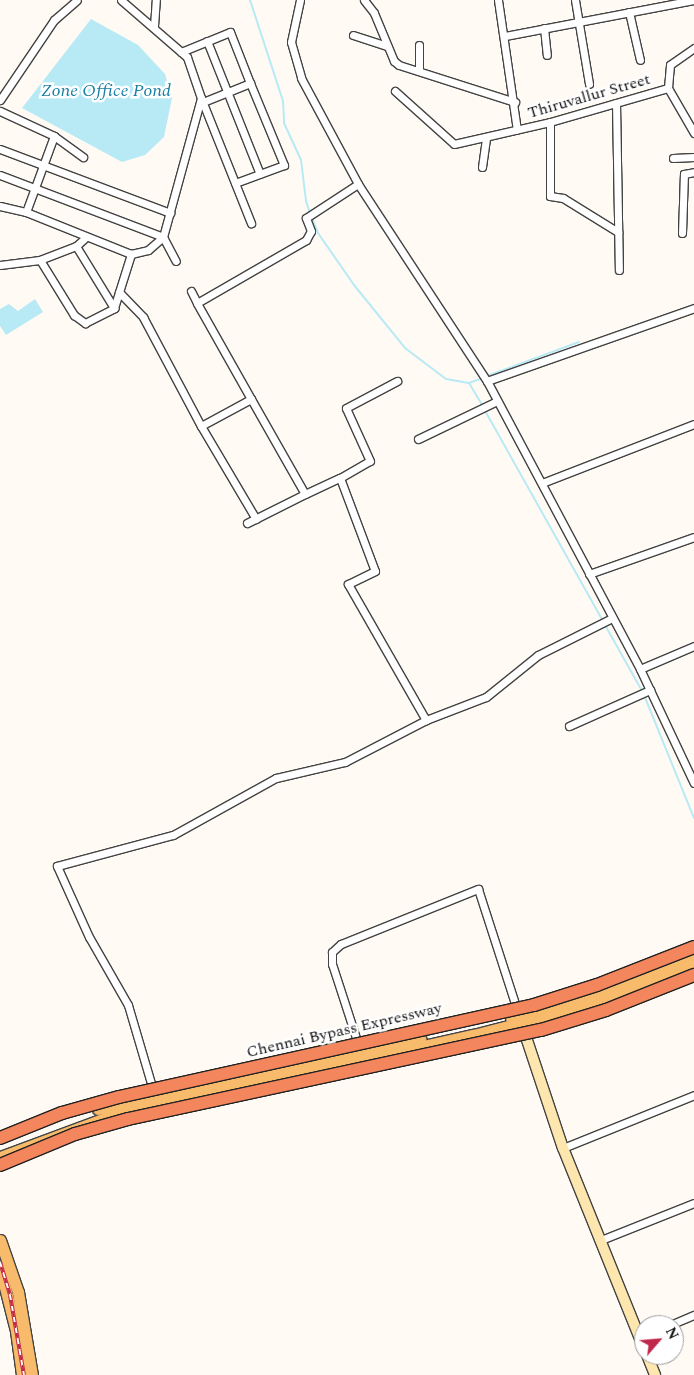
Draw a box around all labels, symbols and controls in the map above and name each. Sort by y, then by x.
street label: Thiruvallur Street [526,69,652,123]
water label: Zone Office Pond [41,80,171,102]
street label: Chennai Bypass Expressway [245,998,443,1062]
north arrow [634,1315,684,1365]
text: N [660,1324,684,1343]

